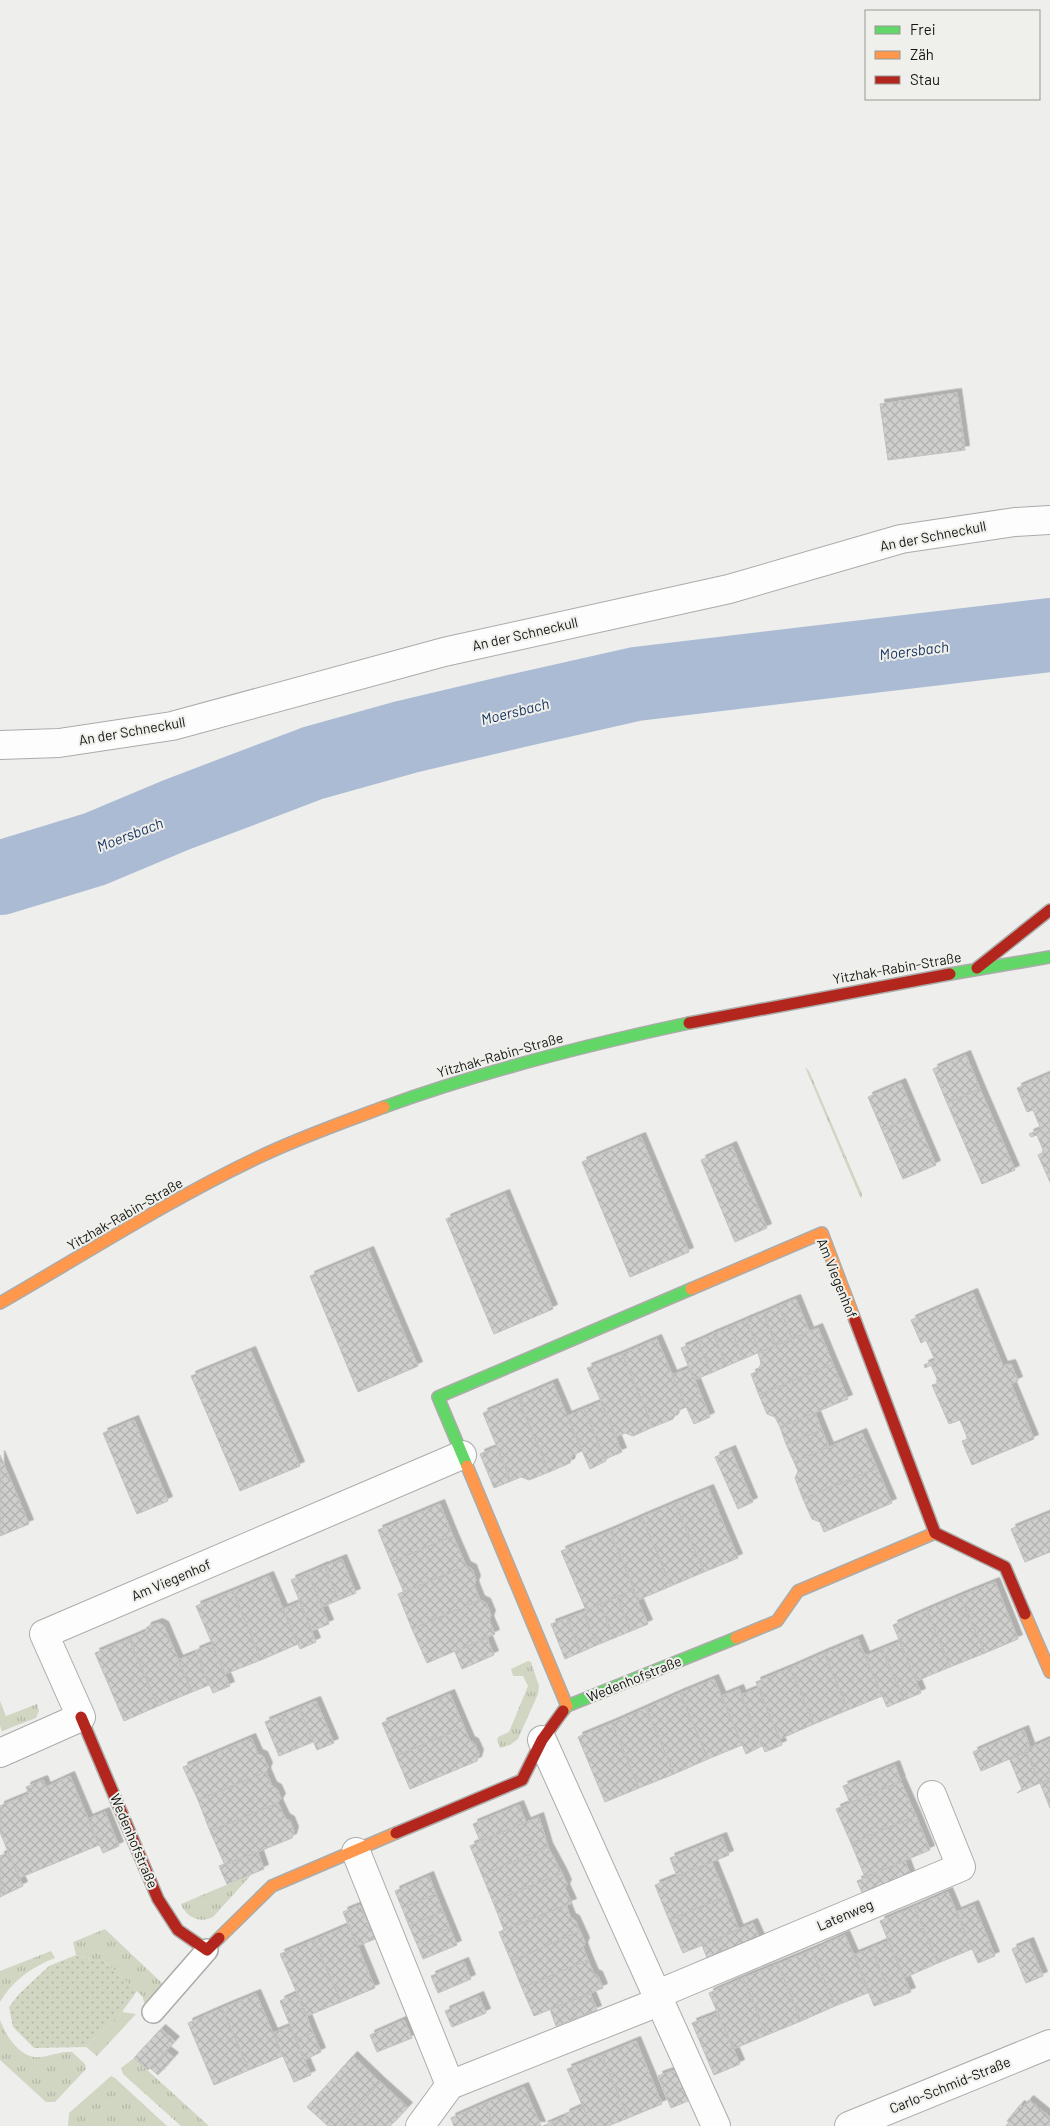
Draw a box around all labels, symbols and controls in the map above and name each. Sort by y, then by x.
legend [865,10,1040,100]
text: Frei [910,20,936,38]
text: Zäh [910,45,934,63]
text: Stau [910,70,940,88]
street label: An der Schneckull [878,517,988,554]
street label: An der Schneckull [470,613,579,654]
water label: Moersbach [878,637,950,663]
water label: Moersbach [479,694,551,728]
street label: An der Schneckull [77,713,187,748]
water label: Moersbach [94,813,166,855]
street label: Yitzhak-Rabin-Straße [831,948,963,987]
street label: Yitzhak-Rabin-Straße [435,1028,565,1081]
street label: Yitzhak-Rabin-Straße [64,1174,185,1254]
street label: Am Viegenhof [814,1235,861,1320]
street label: Am Viegenhof [129,1555,213,1604]
street label: Wedenhofstraße [584,1652,684,1705]
street label: Wedenhofstraße [107,1791,162,1890]
street label: Latenweg [814,1895,876,1934]
street label: Carlo-Schmid-Straße [887,2052,1013,2117]

